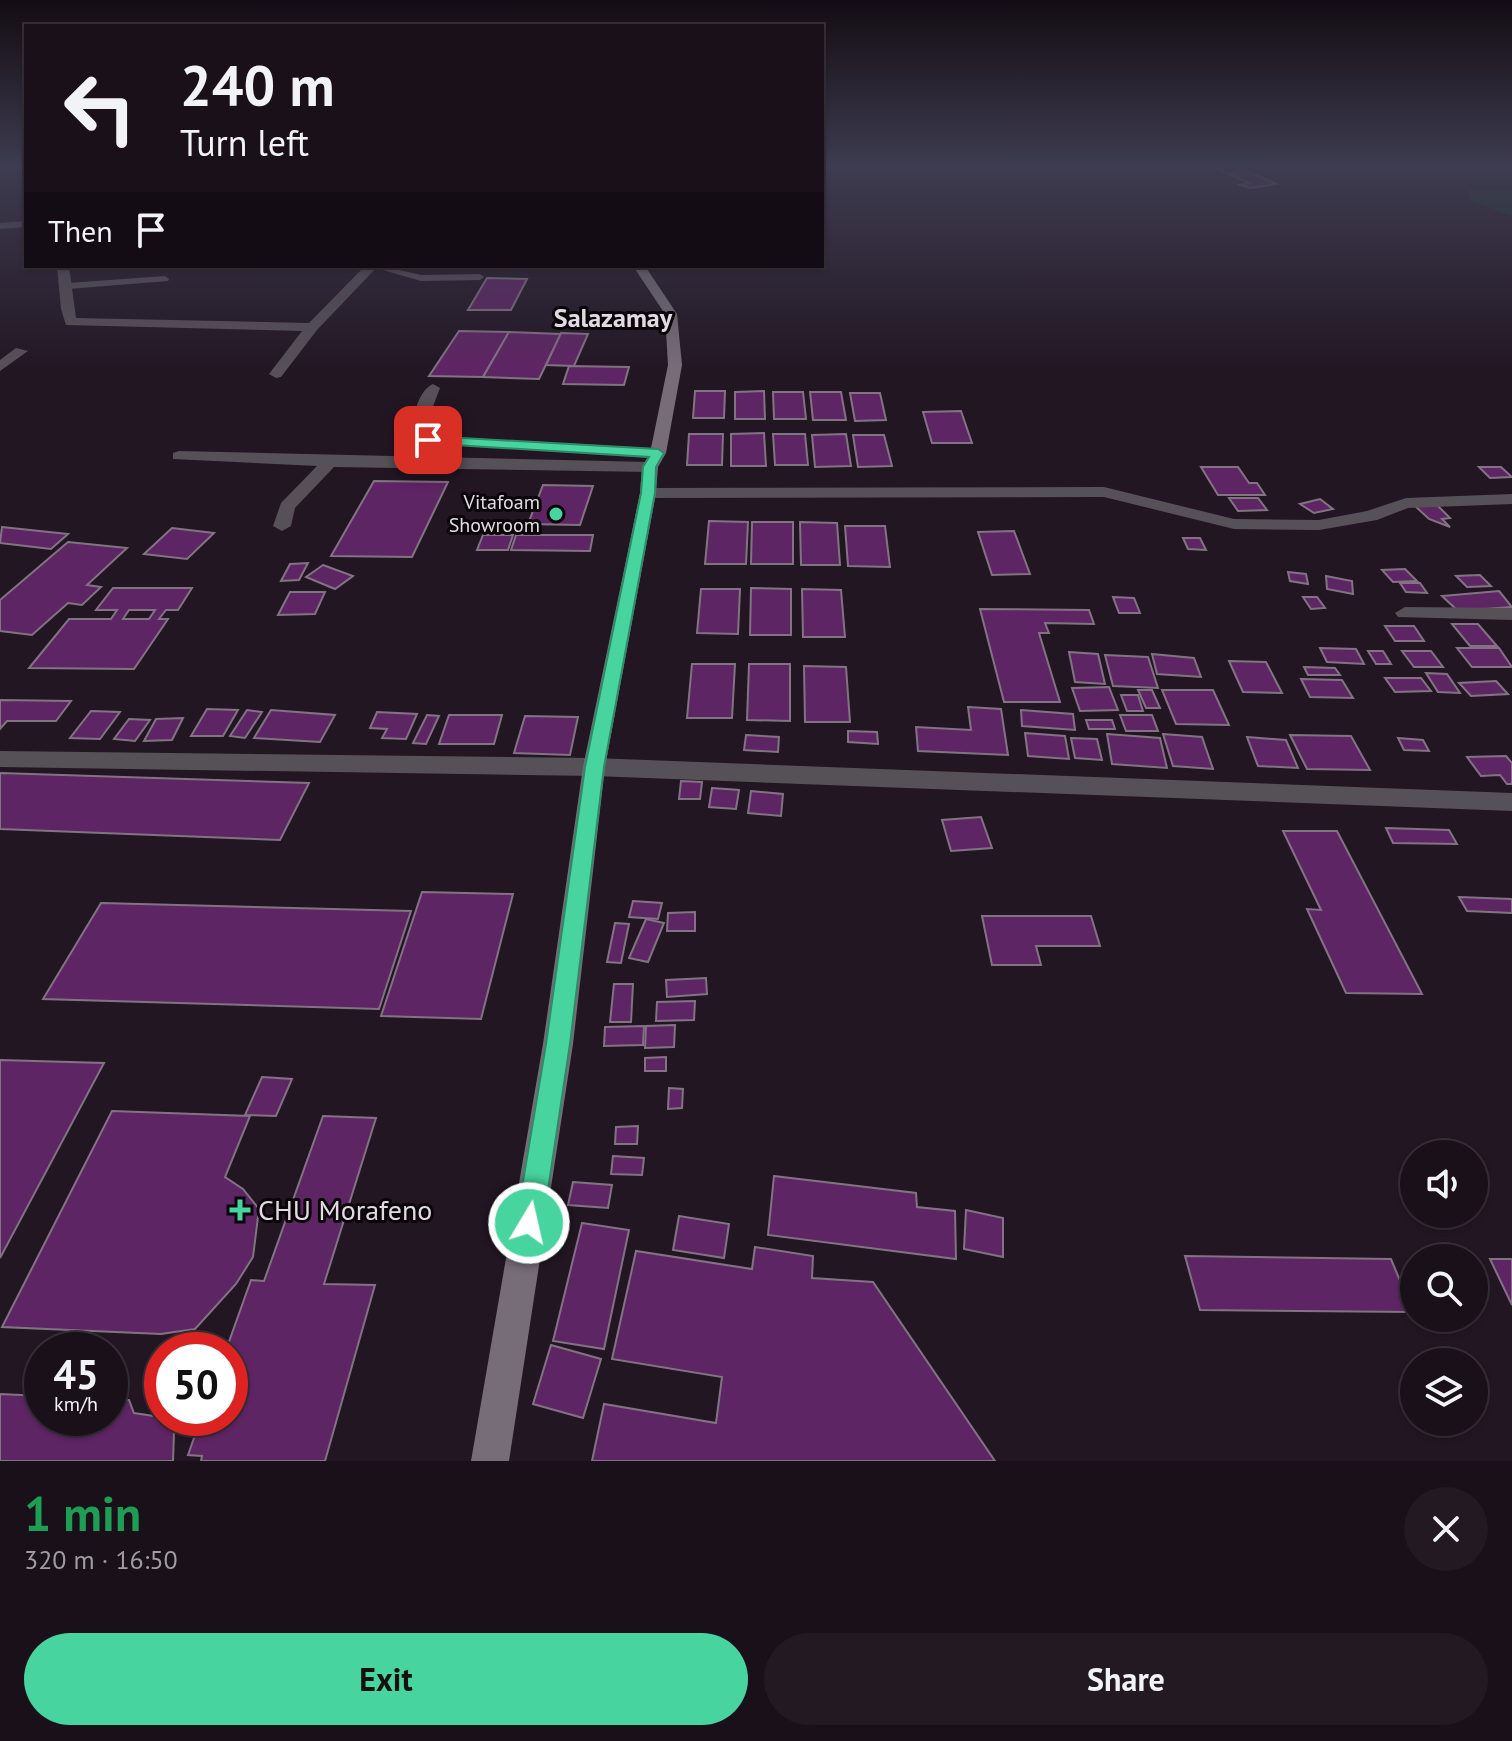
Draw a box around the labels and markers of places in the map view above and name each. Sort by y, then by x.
pin [394,406,462,474]
place label: Vitafoam Showroom [449,489,540,538]
marker: Vitafoam Showroom [547,505,565,523]
place label: CHU Morafeno [258,1191,432,1228]
marker: CHU Morafeno [229,1199,251,1221]

